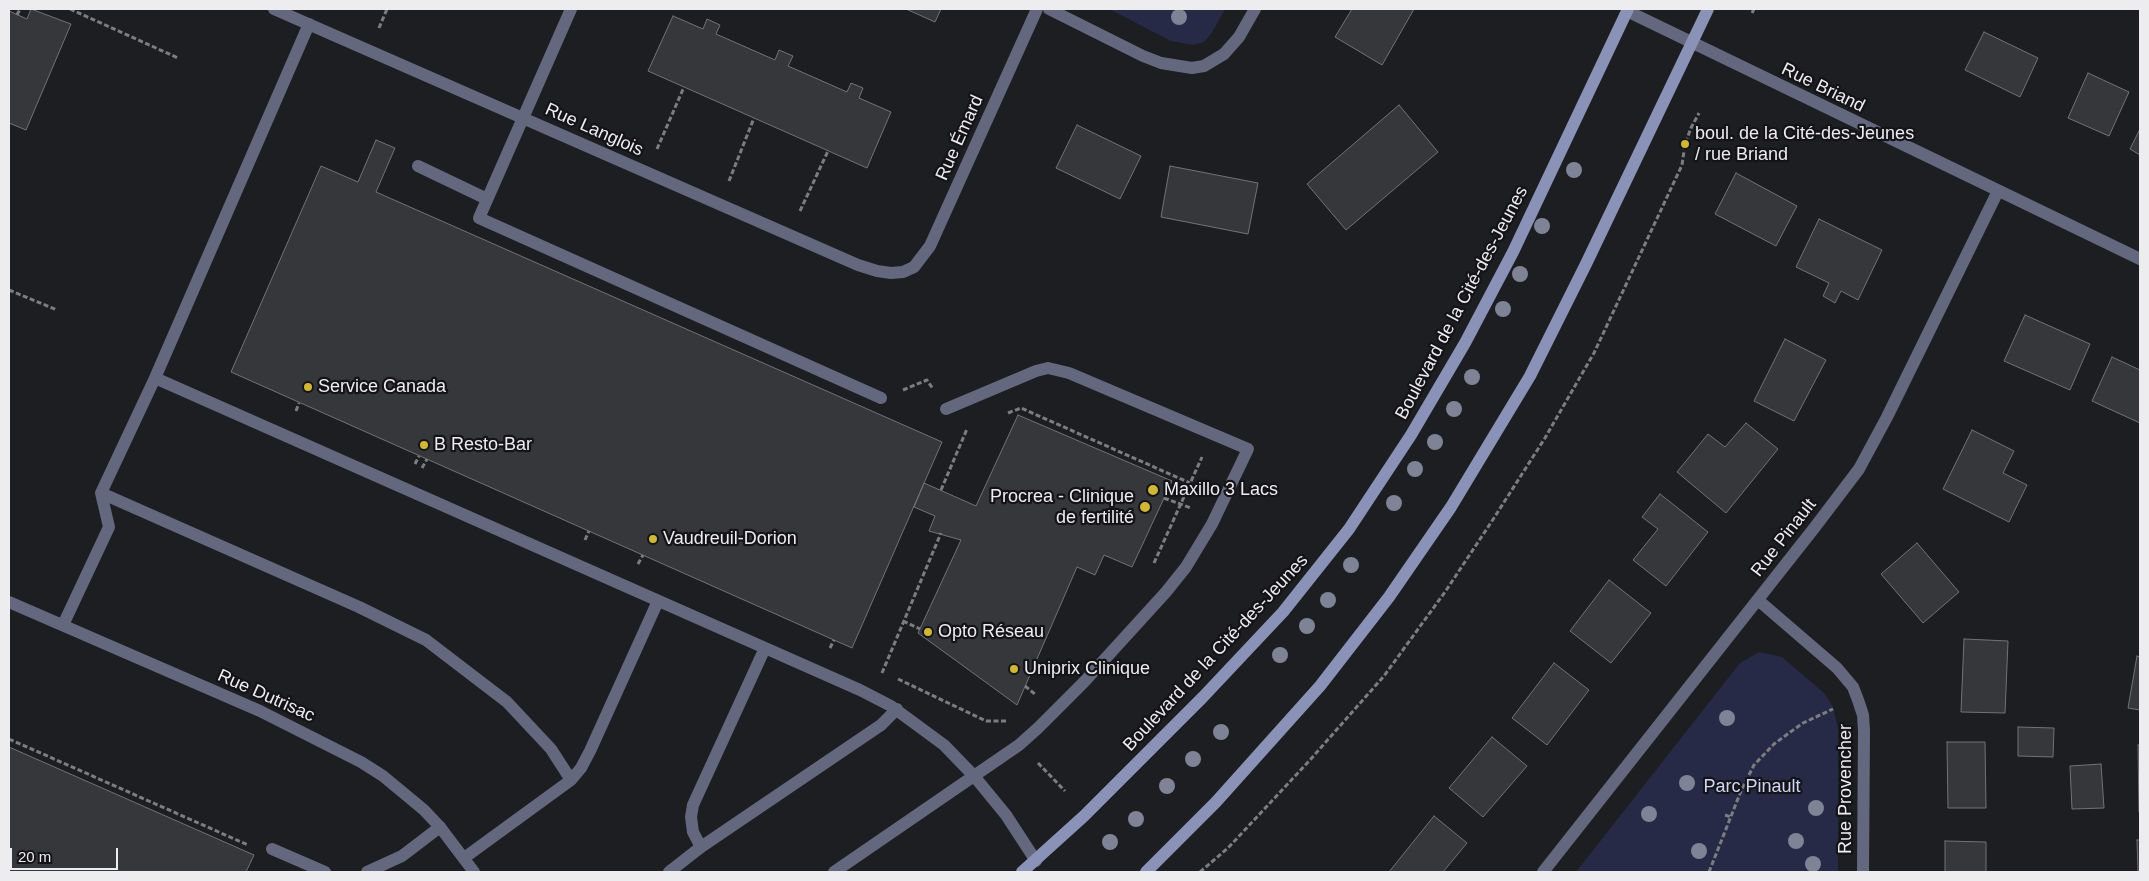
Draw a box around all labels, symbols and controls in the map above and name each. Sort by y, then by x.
street label: Rue Briand [1778,59,1868,117]
street label: Rue Émard [932,92,988,184]
street label: Rue Langlois [542,99,646,161]
place label: boul. de la Cité-des-Jeunes / rue Briand [1695,123,1914,166]
marker: boul. de la Cité-des-Jeunes / rue Briand [1679,138,1691,150]
street label: Boulevard de la Cité-des-Jeunes [1391,183,1533,423]
place label: Service Canada [318,376,446,398]
marker: Service Canada [302,381,314,393]
place label: B Resto-Bar [434,434,532,456]
marker: B Resto-Bar [418,439,430,451]
place label: Maxillo 3 Lacs [1164,479,1278,501]
marker: Maxillo 3 Lacs [1146,483,1160,497]
place label: Procrea - Clinique de fertilité [990,486,1134,528]
street label: Rue Pinault [1747,495,1821,581]
marker: Procrea - Clinique de fertilité [1138,500,1152,514]
place label: Vaudreuil-Dorion [663,528,797,550]
marker: Vaudreuil-Dorion [647,533,659,545]
street label: Boulevard de la Cité-des-Jeunes [1119,550,1313,756]
place label: Opto Réseau [938,621,1044,643]
marker: Opto Réseau [922,626,934,638]
place label: Uniprix Clinique [1024,658,1150,680]
marker: Uniprix Clinique [1008,663,1020,675]
street label: Rue Dutrisac [214,665,318,727]
street label: Rue Provencher [1835,724,1857,854]
park label: Parc Pinault [1703,776,1801,798]
scale bar [12,838,120,870]
text: 20 m [18,848,51,865]

